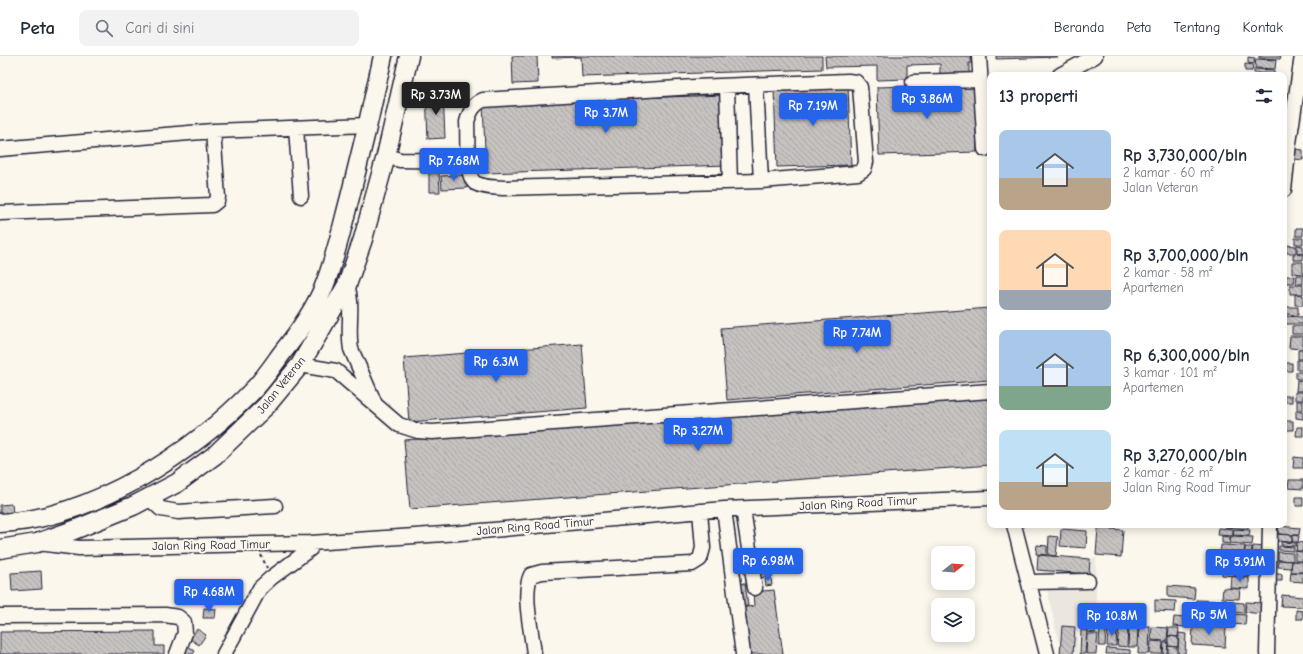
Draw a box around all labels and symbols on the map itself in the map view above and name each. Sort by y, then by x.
pin: Rp 3.73M [395,82,477,116]
pin: Rp 3.86M [886,86,968,120]
pin: Rp 7.19M [772,93,854,127]
pin: Rp 3.7M [569,100,643,134]
pin: Rp 7.68M [413,148,495,182]
pin: Rp 7.74M [816,320,898,354]
pin: Rp 6.3M [459,349,533,383]
street label: Jalan Veteran [254,354,308,416]
pin: Rp 3.27M [657,418,739,452]
street label: Jalan Ring Road Timur [799,493,917,513]
street label: Jalan Ring Road Timur [476,514,594,538]
street label: Jalan Ring Road Timur [152,537,270,553]
north arrow [931,546,975,590]
pin: Rp 6.98M [727,548,809,582]
pin: Rp 5.91M [1199,549,1281,583]
pin: Rp 4.68M [168,579,250,613]
pin: Rp 5M [1181,602,1237,636]
pin: Rp 10.8M [1071,603,1153,637]

